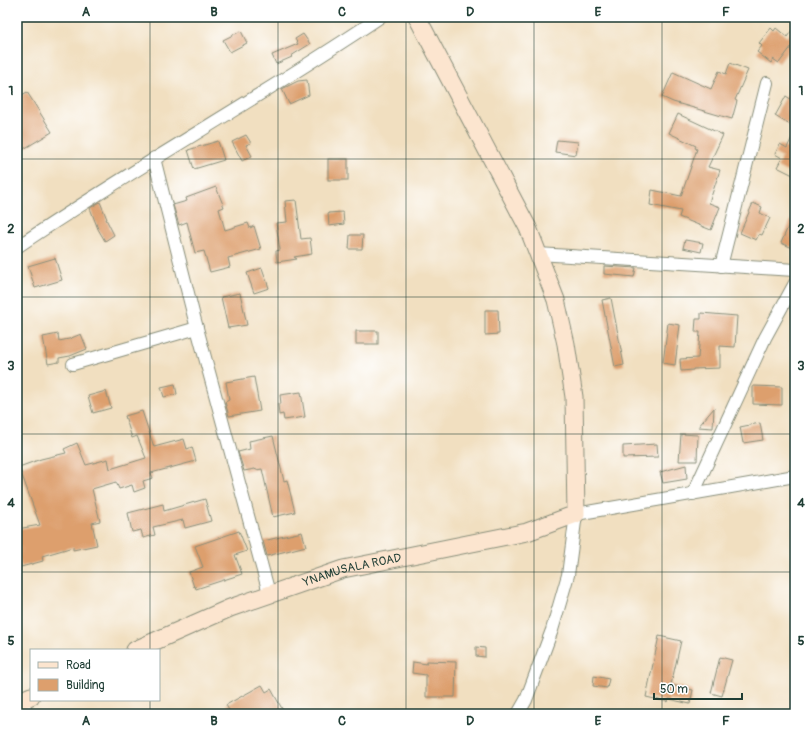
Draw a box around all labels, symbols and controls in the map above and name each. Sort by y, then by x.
text: A [82,4,91,20]
text: B [210,4,218,20]
text: C [338,4,346,20]
text: D [466,4,474,20]
text: E [595,4,602,20]
text: F [722,4,730,20]
text: 1 [8,83,14,99]
text: 1 [798,83,804,99]
text: 2 [7,221,15,237]
text: 2 [797,221,805,237]
text: 3 [7,358,15,374]
text: 3 [797,358,805,374]
text: 4 [7,495,15,511]
text: 4 [797,495,805,511]
street label: YNAMUSALA ROAD [300,550,403,591]
text: 5 [7,633,15,649]
text: 5 [797,633,805,649]
legend [30,649,160,701]
text: Road [66,658,91,673]
scale bar [654,675,742,701]
text: Building [66,678,105,693]
text: 50 m [660,682,688,697]
text: A [82,713,91,729]
text: B [210,713,218,729]
text: C [338,713,346,729]
text: D [466,713,474,729]
text: E [595,713,602,729]
text: F [722,713,730,729]

